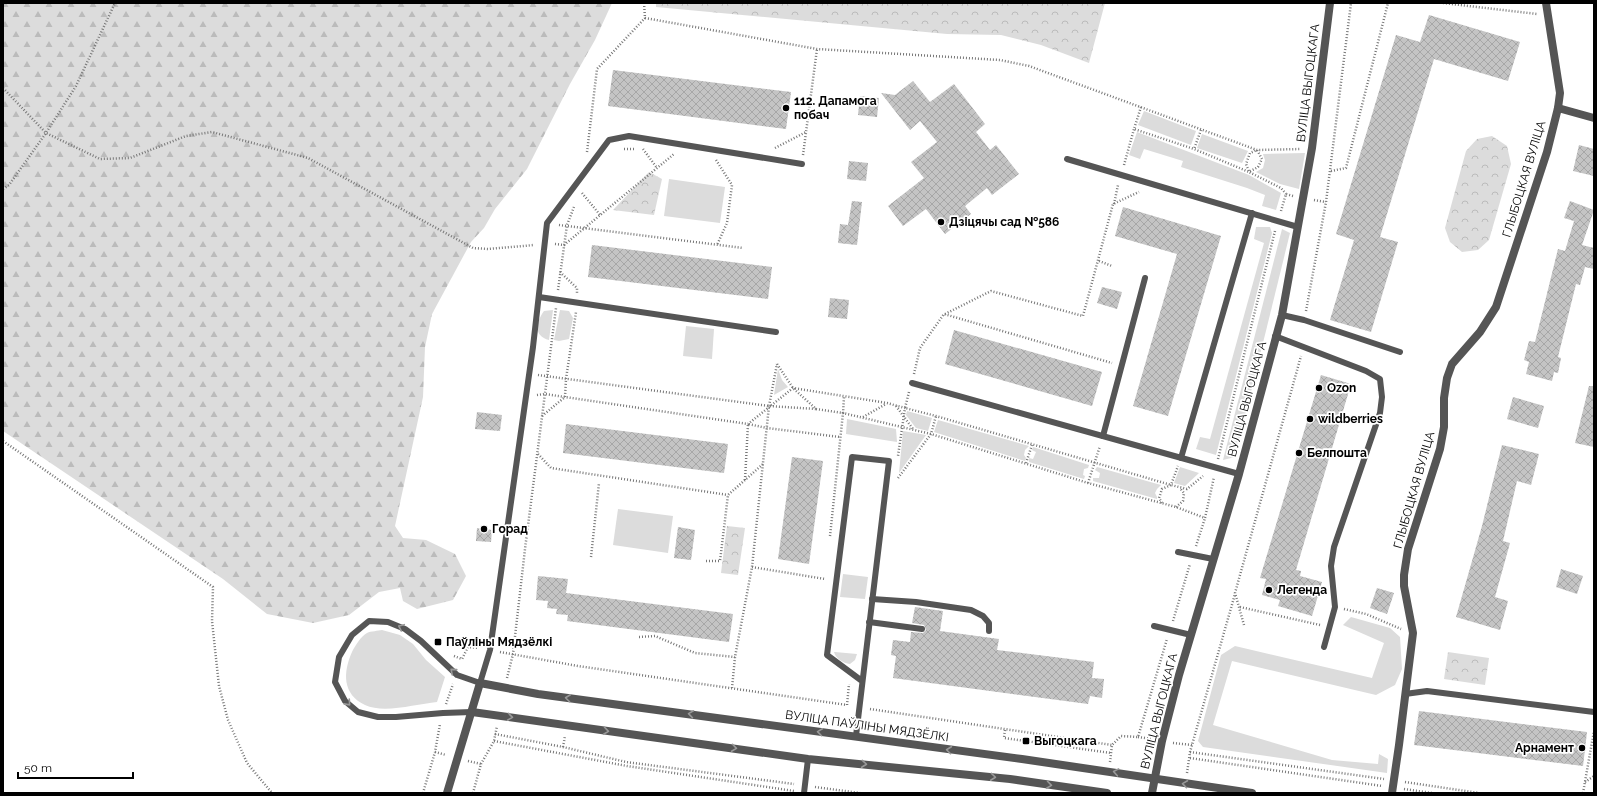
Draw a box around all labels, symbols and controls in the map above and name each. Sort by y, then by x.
street label: ВУЛІЦА ВЫГОЦКАГА [1294,23,1322,143]
place label: 112. Дапамога побач [794,94,877,122]
marker: 112. Дапамога побач [781,103,791,113]
street label: ГЛЫБОЦКАЯ ВУЛІЦА [1500,119,1548,239]
place label: Дзіцячы сад №586 [949,215,1059,229]
marker: Дзіцячы сад №586 [936,217,946,227]
street label: ВУЛІЦА ВЫГОЦКАГА [1225,340,1269,458]
place label: Ozon [1327,381,1356,395]
marker: Ozon [1314,383,1324,393]
place label: wildberries [1318,412,1383,426]
marker: wildberries [1305,414,1315,424]
street label: ГЛЫБОЦКАЯ ВУЛІЦА [1391,430,1437,550]
place label: Белпошта [1307,446,1367,460]
marker: Белпошта [1294,448,1304,458]
place label: Горад [492,522,528,536]
marker: Горад [479,524,489,534]
place label: Легенда [1277,583,1327,597]
marker: Легенда [1264,585,1274,595]
one-way arrow [397,624,405,632]
place label: Паўліны Мядзёлкі [446,635,552,649]
marker: Паўліны Мядзёлкі [433,637,443,647]
street label: ВУЛІЦА ВЫГОЦКАГА [1138,652,1180,770]
one-way arrow [451,669,458,676]
one-way arrow [565,694,571,703]
one-way arrow [343,698,350,705]
street label: ВУЛІЦА ПАЎЛІНЫ МЯДЗЁЛКІ [784,708,950,744]
one-way arrow [688,710,694,719]
one-way arrow [507,712,513,721]
one-way arrow [603,726,609,735]
one-way arrow [817,728,823,737]
place label: Выгоцкага [1034,734,1097,748]
marker: Выгоцкага [1021,736,1031,746]
place label: Арнамент [1515,741,1574,755]
one-way arrow [731,743,738,752]
marker: Арнамент [1577,743,1587,753]
one-way arrow [946,746,952,755]
scale bar [18,754,133,780]
one-way arrow [860,759,867,768]
text: 50 m [24,761,52,775]
one-way arrow [1113,768,1119,777]
one-way arrow [990,773,996,782]
one-way arrow [1046,780,1052,789]
one-way arrow [1182,780,1188,789]

